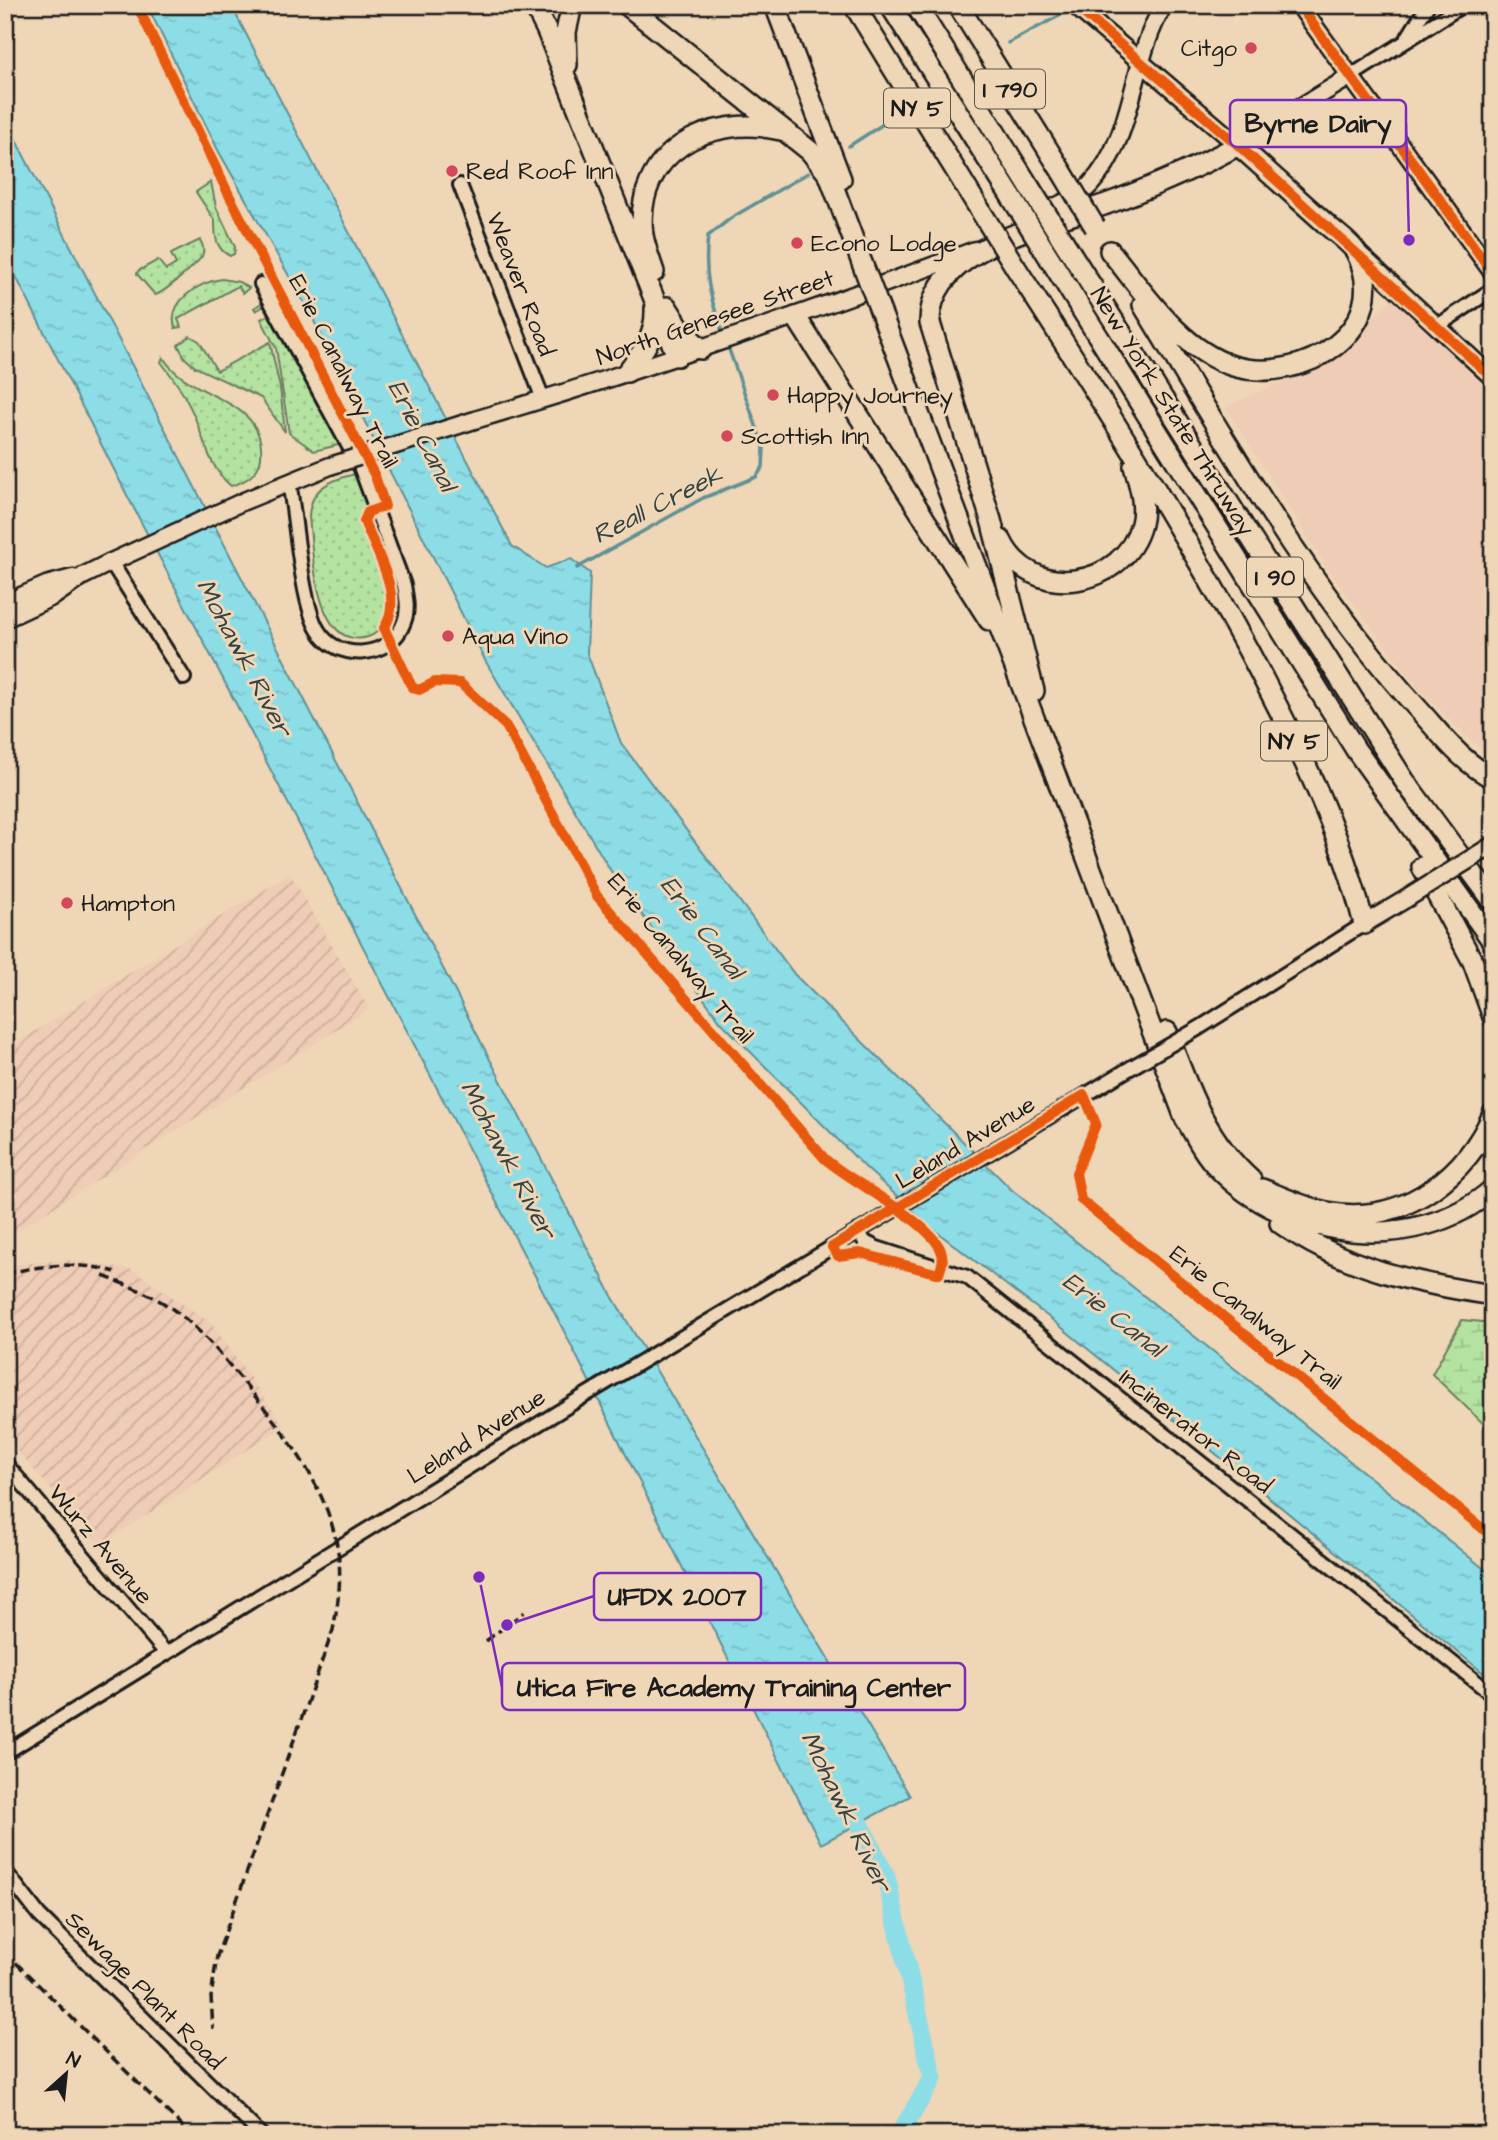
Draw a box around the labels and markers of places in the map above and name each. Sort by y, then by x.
place label: Citgo [1181,32,1238,67]
marker: Citgo [1243,40,1259,56]
callout: Byrne Dairy [1230,100,1406,147]
place label: Red Roof Inn [466,155,614,189]
marker: Red Roof Inn [444,163,460,179]
place label: Econo Lodge [811,227,957,262]
marker: Econo Lodge [789,235,805,251]
place label: Happy Journey [787,379,953,414]
marker: Happy Journey [765,387,781,403]
place label: Scottish Inn [741,420,869,454]
marker: Scottish Inn [719,428,735,444]
place label: Aqua Vino [462,620,568,654]
marker: Aqua Vino [440,628,456,644]
place label: Hampton [81,887,175,921]
marker: Hampton [59,895,75,911]
callout: UFDX 2007 [594,1573,761,1620]
callout: Utica Fire Academy Training Center [502,1663,965,1710]

